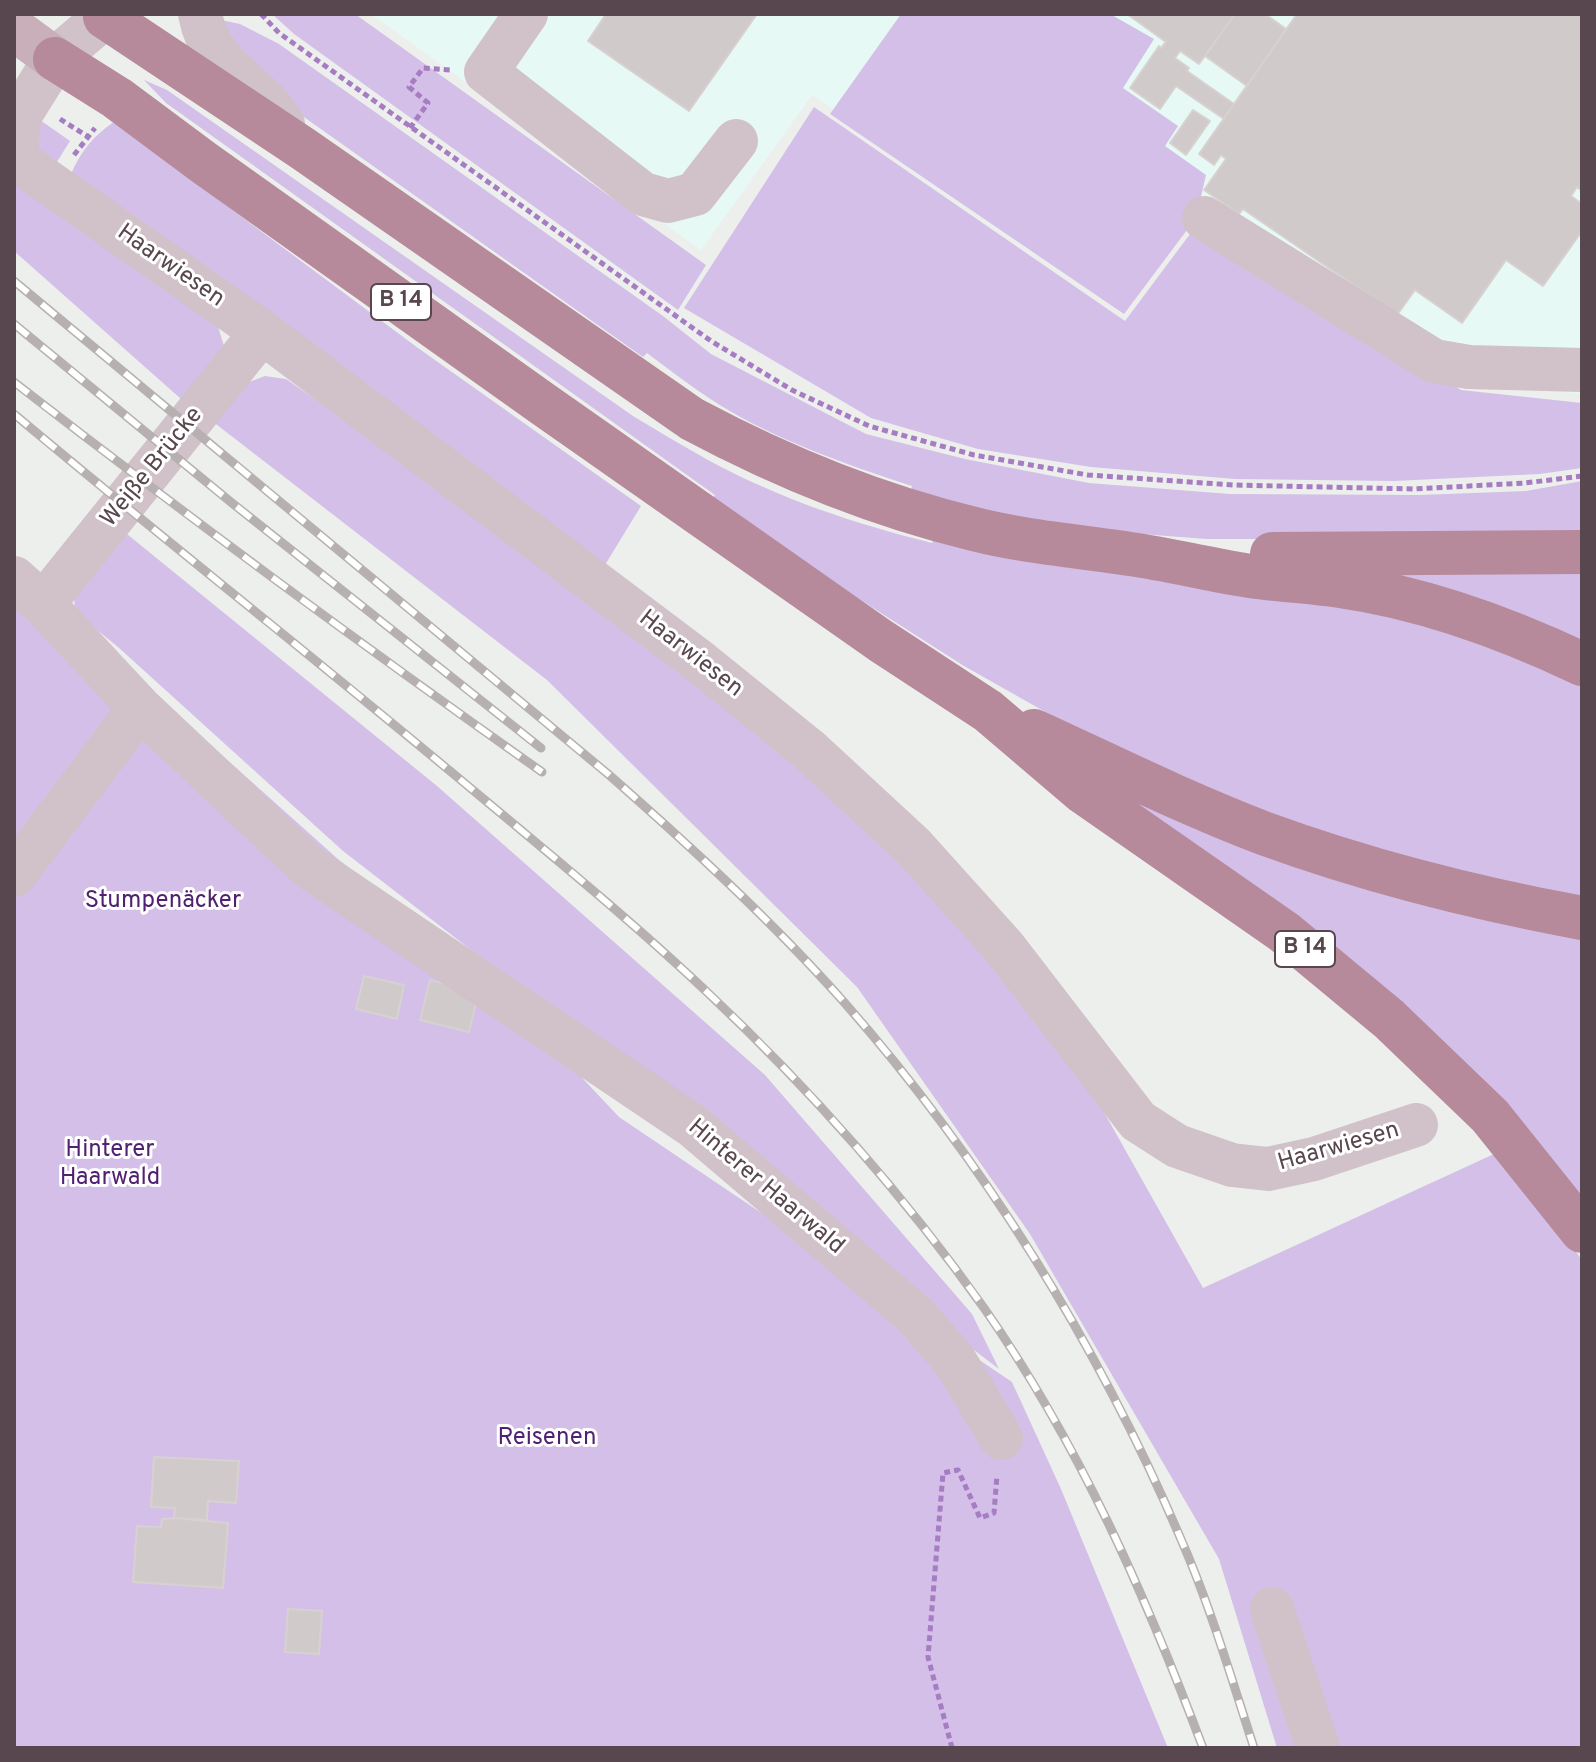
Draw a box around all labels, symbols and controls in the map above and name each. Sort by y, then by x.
street label: Haarwiesen [111,219,229,315]
road number: B 14 [371,284,431,320]
street label: Weiße Brücke [96,402,210,534]
street label: Haarwiesen [632,605,748,705]
park label: Stumpenäcker [85,888,241,916]
road number: B 14 [1275,931,1335,967]
street label: Hinterer Haarwald [681,1114,849,1262]
street label: Haarwiesen [1275,1117,1403,1179]
park label: Hinterer Haarwald [60,1137,160,1193]
park label: Reisenen [497,1425,597,1453]

